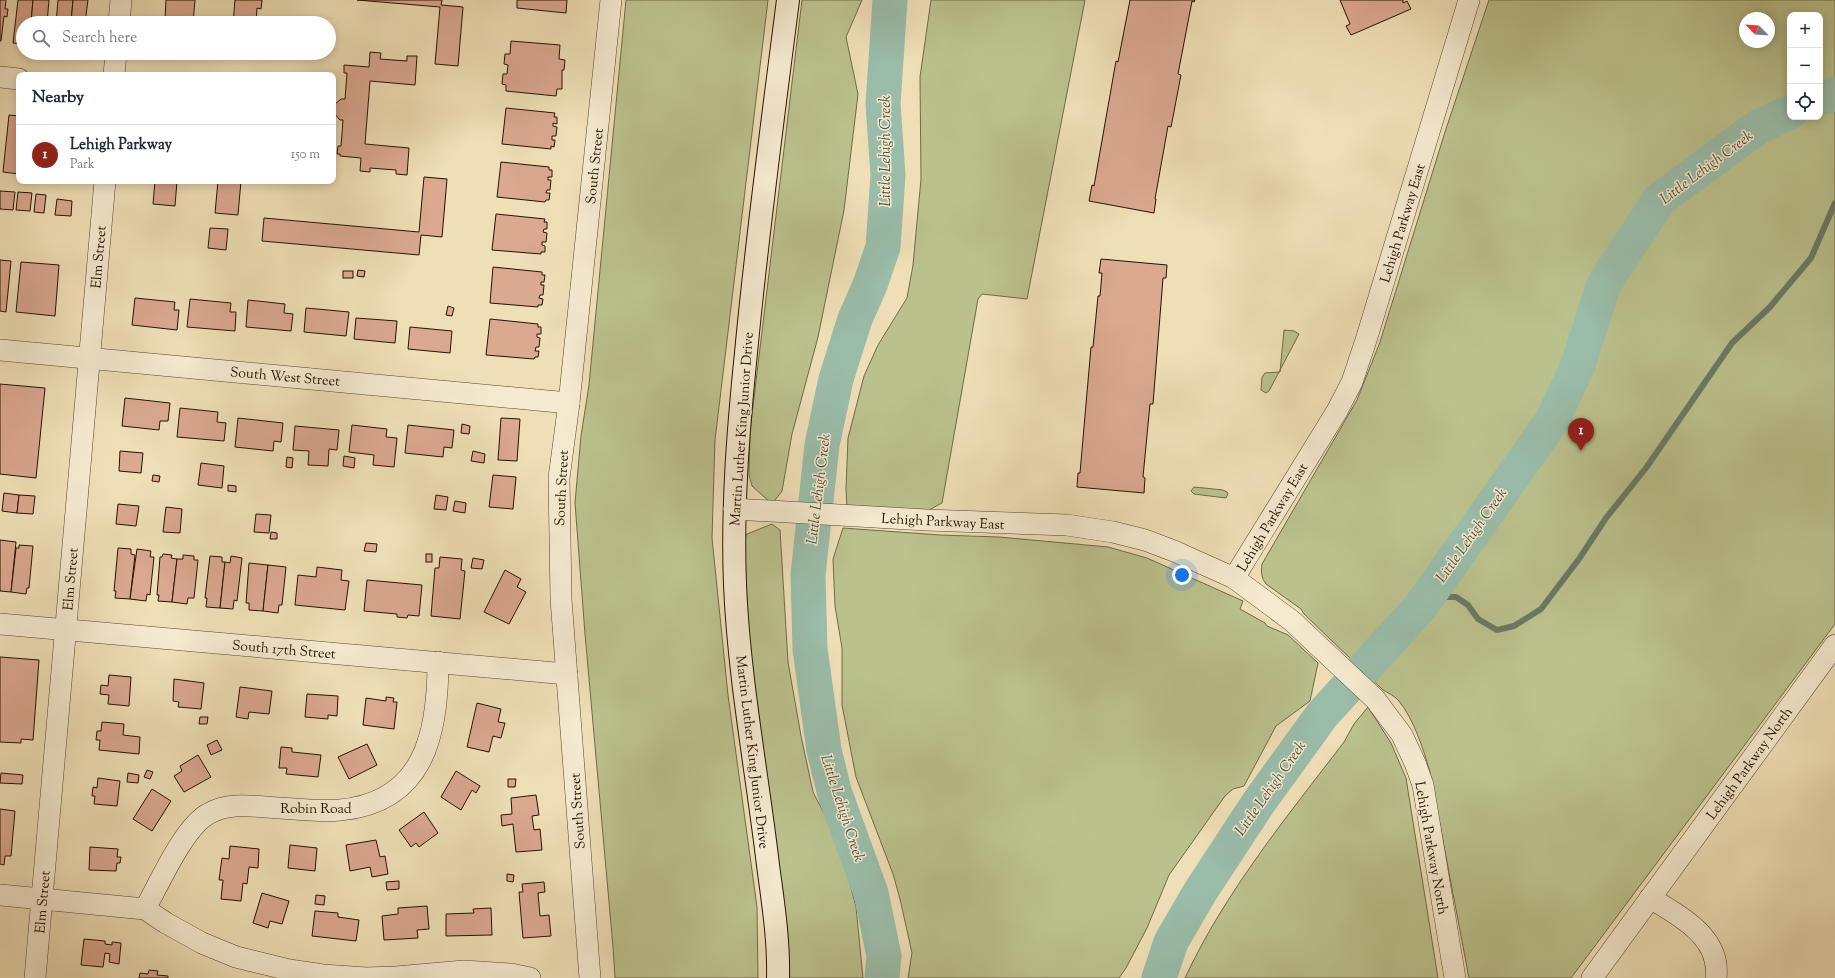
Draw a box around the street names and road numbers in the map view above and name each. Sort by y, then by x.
street label: South Street [582,127,610,205]
street label: Lehigh Parkway East [1376,161,1432,286]
street label: Elm Street [87,225,113,289]
street label: Martin Luther King Junior Drive [726,331,760,527]
street label: South West Street [229,363,341,393]
street label: South Street [551,449,575,527]
street label: Lehigh Parkway East [1233,460,1314,576]
street label: Lehigh Parkway East [881,510,1005,536]
street label: Elm Street [59,547,85,611]
street label: South 17th Street [231,636,337,666]
street label: Martin Luther King Junior Drive [729,655,773,850]
street label: Lehigh Parkway North [1703,704,1798,825]
street label: South Street [566,772,592,850]
street label: Lehigh Parkway North [1408,780,1452,917]
street label: Robin Road [280,800,352,820]
street label: Elm Street [31,870,57,934]

